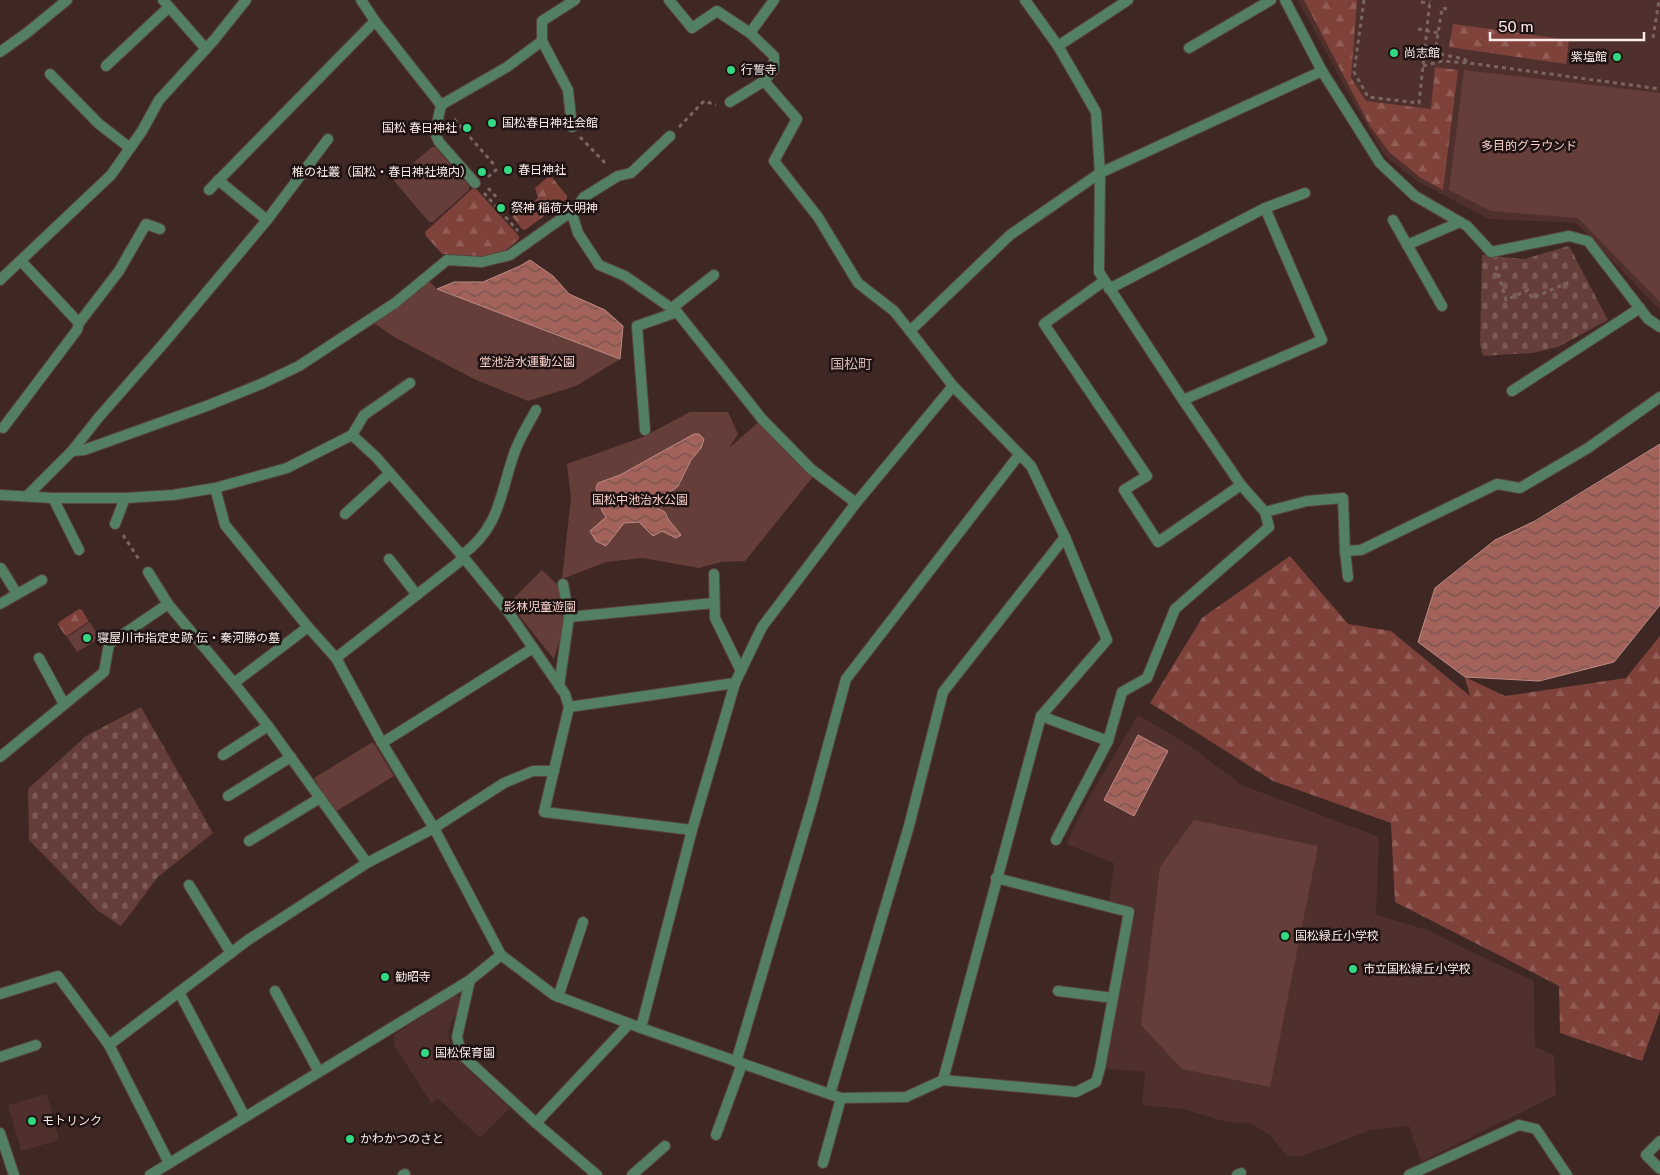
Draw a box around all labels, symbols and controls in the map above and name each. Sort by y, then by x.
scale bar [1490,10,1644,42]
text: 50 m [1498,18,1533,35]
place label: 尚志館 [1404,46,1440,60]
marker: 尚志館 [1388,47,1400,59]
place label: 紫塩館 [1571,50,1607,64]
marker: 紫塩館 [1611,51,1623,63]
place label: 行誓寺 [741,63,777,77]
marker: 行誓寺 [725,64,737,76]
place label: 国松春日神社会館 [502,116,598,130]
marker: 国松春日神社会館 [486,117,498,129]
place label: 国松 春日神社 [382,121,457,135]
marker: 国松 春日神社 [461,122,473,134]
park label: 多目的グラウンド [1481,139,1577,153]
place label: 春日神社 [518,163,566,177]
marker: 春日神社 [502,164,514,176]
place label: 椎の社叢（国松・春日神社境内） [292,165,472,179]
marker: 椎の社叢（国松・春日神社境内） [476,166,488,178]
place label: 祭神 稲荷大明神 [511,201,598,215]
marker: 祭神 稲荷大明神 [495,202,507,214]
park label: 堂池治水運動公園 [479,355,575,369]
district label: 国松町 [830,356,872,372]
park label: 国松中池治水公園 [592,493,688,507]
park label: 影林児童遊園 [504,600,576,614]
place label: 寝屋川市指定史跡 伝・秦河勝の墓 [97,631,280,645]
marker: 寝屋川市指定史跡 伝・秦河勝の墓 [81,632,93,644]
place label: 国松緑丘小学校 [1295,929,1379,943]
marker: 国松緑丘小学校 [1279,930,1291,942]
place label: 市立国松緑丘小学校 [1363,962,1471,976]
marker: 市立国松緑丘小学校 [1347,963,1359,975]
place label: 勧昭寺 [395,970,431,984]
marker: 勧昭寺 [379,971,391,983]
place label: 国松保育園 [435,1046,495,1060]
marker: 国松保育園 [419,1047,431,1059]
place label: モトリンク [42,1114,102,1128]
marker: モトリンク [26,1115,38,1127]
place label: かわかつのさと [360,1132,444,1146]
marker: かわかつのさと [344,1133,356,1145]

